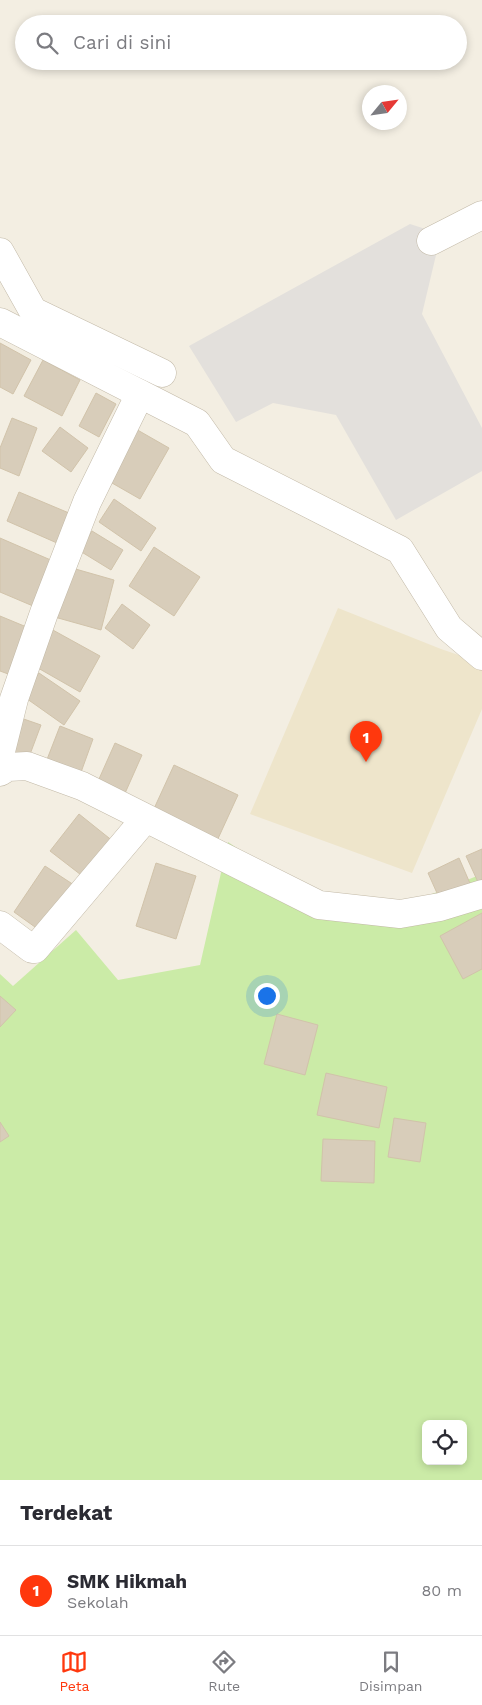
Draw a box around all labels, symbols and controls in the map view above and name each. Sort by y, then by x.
search box [15,15,467,70]
icon: search [33,29,61,57]
text: Cari di sini [73,31,171,54]
north arrow [362,85,407,130]
pin: 1 [350,721,382,762]
your location [254,983,280,1009]
map controls [422,1420,467,1465]
button: locate [422,1420,467,1465]
text: Terdekat [20,1500,112,1525]
text: SMK Hikmah [67,1570,187,1593]
text: 1 [33,1581,39,1600]
text: 80 m [421,1581,462,1600]
text: Sekolah [67,1593,129,1612]
tab: Peta [59,1648,90,1694]
tab: Rute [208,1648,240,1694]
tab: Disimpan [359,1648,423,1694]

